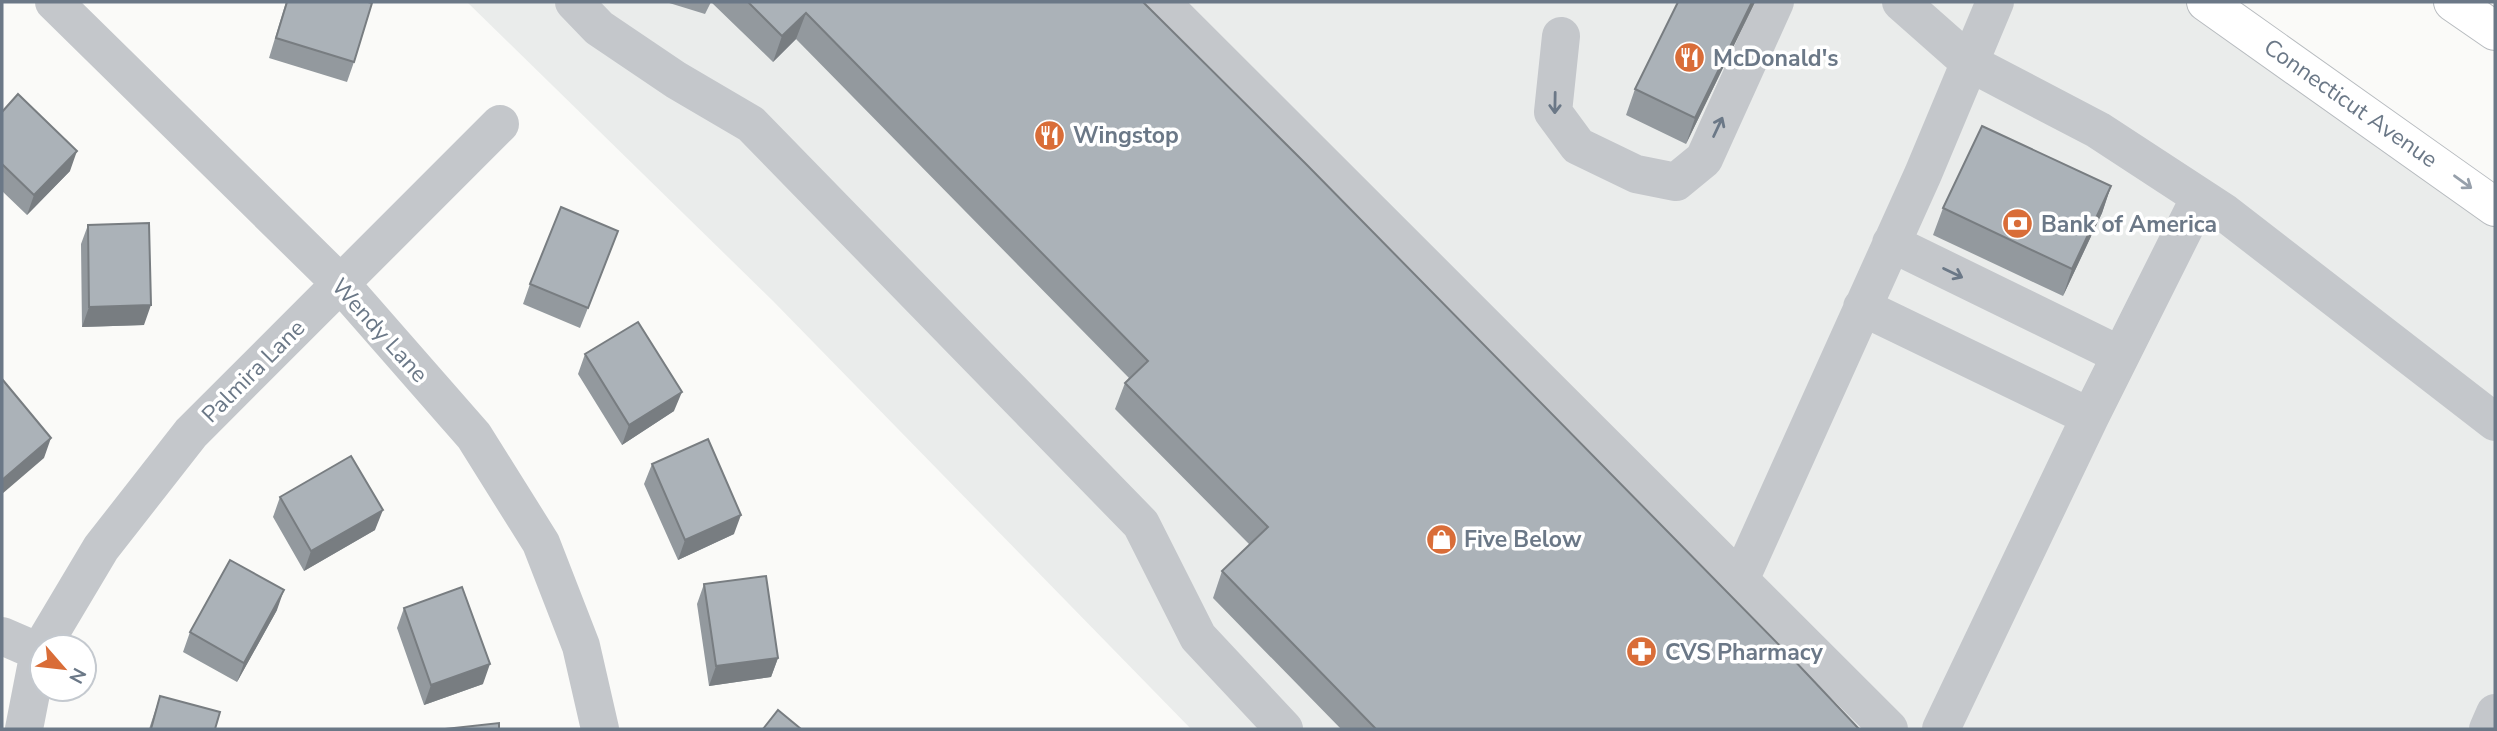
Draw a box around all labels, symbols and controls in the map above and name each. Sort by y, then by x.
street label: Connecticut Avenue [2258,32,2444,175]
restaurant icon: McDonald's [1673,41,1707,75]
place label: McDonald's [1713,43,1838,74]
one-way arrow [1548,91,1562,114]
one-way arrow [1712,117,1725,138]
restaurant icon: Wingstop [1033,118,1067,152]
place label: Wingstop [1073,120,1179,151]
one-way arrow [2453,174,2472,189]
bank icon: Bank of America [2001,207,2035,241]
place label: Bank of America [2041,209,2217,240]
one-way arrow [1942,267,1963,281]
street label: Wendy Lane [324,272,435,389]
street label: Palmira Lane [195,313,312,430]
shop icon: Five Below [1424,522,1458,556]
place label: Five Below [1464,524,1582,555]
north arrow [28,633,98,703]
pharmacy icon: CVS Pharmacy [1625,635,1659,669]
place label: CVS Pharmacy [1665,637,1824,668]
text: N [62,663,92,688]

